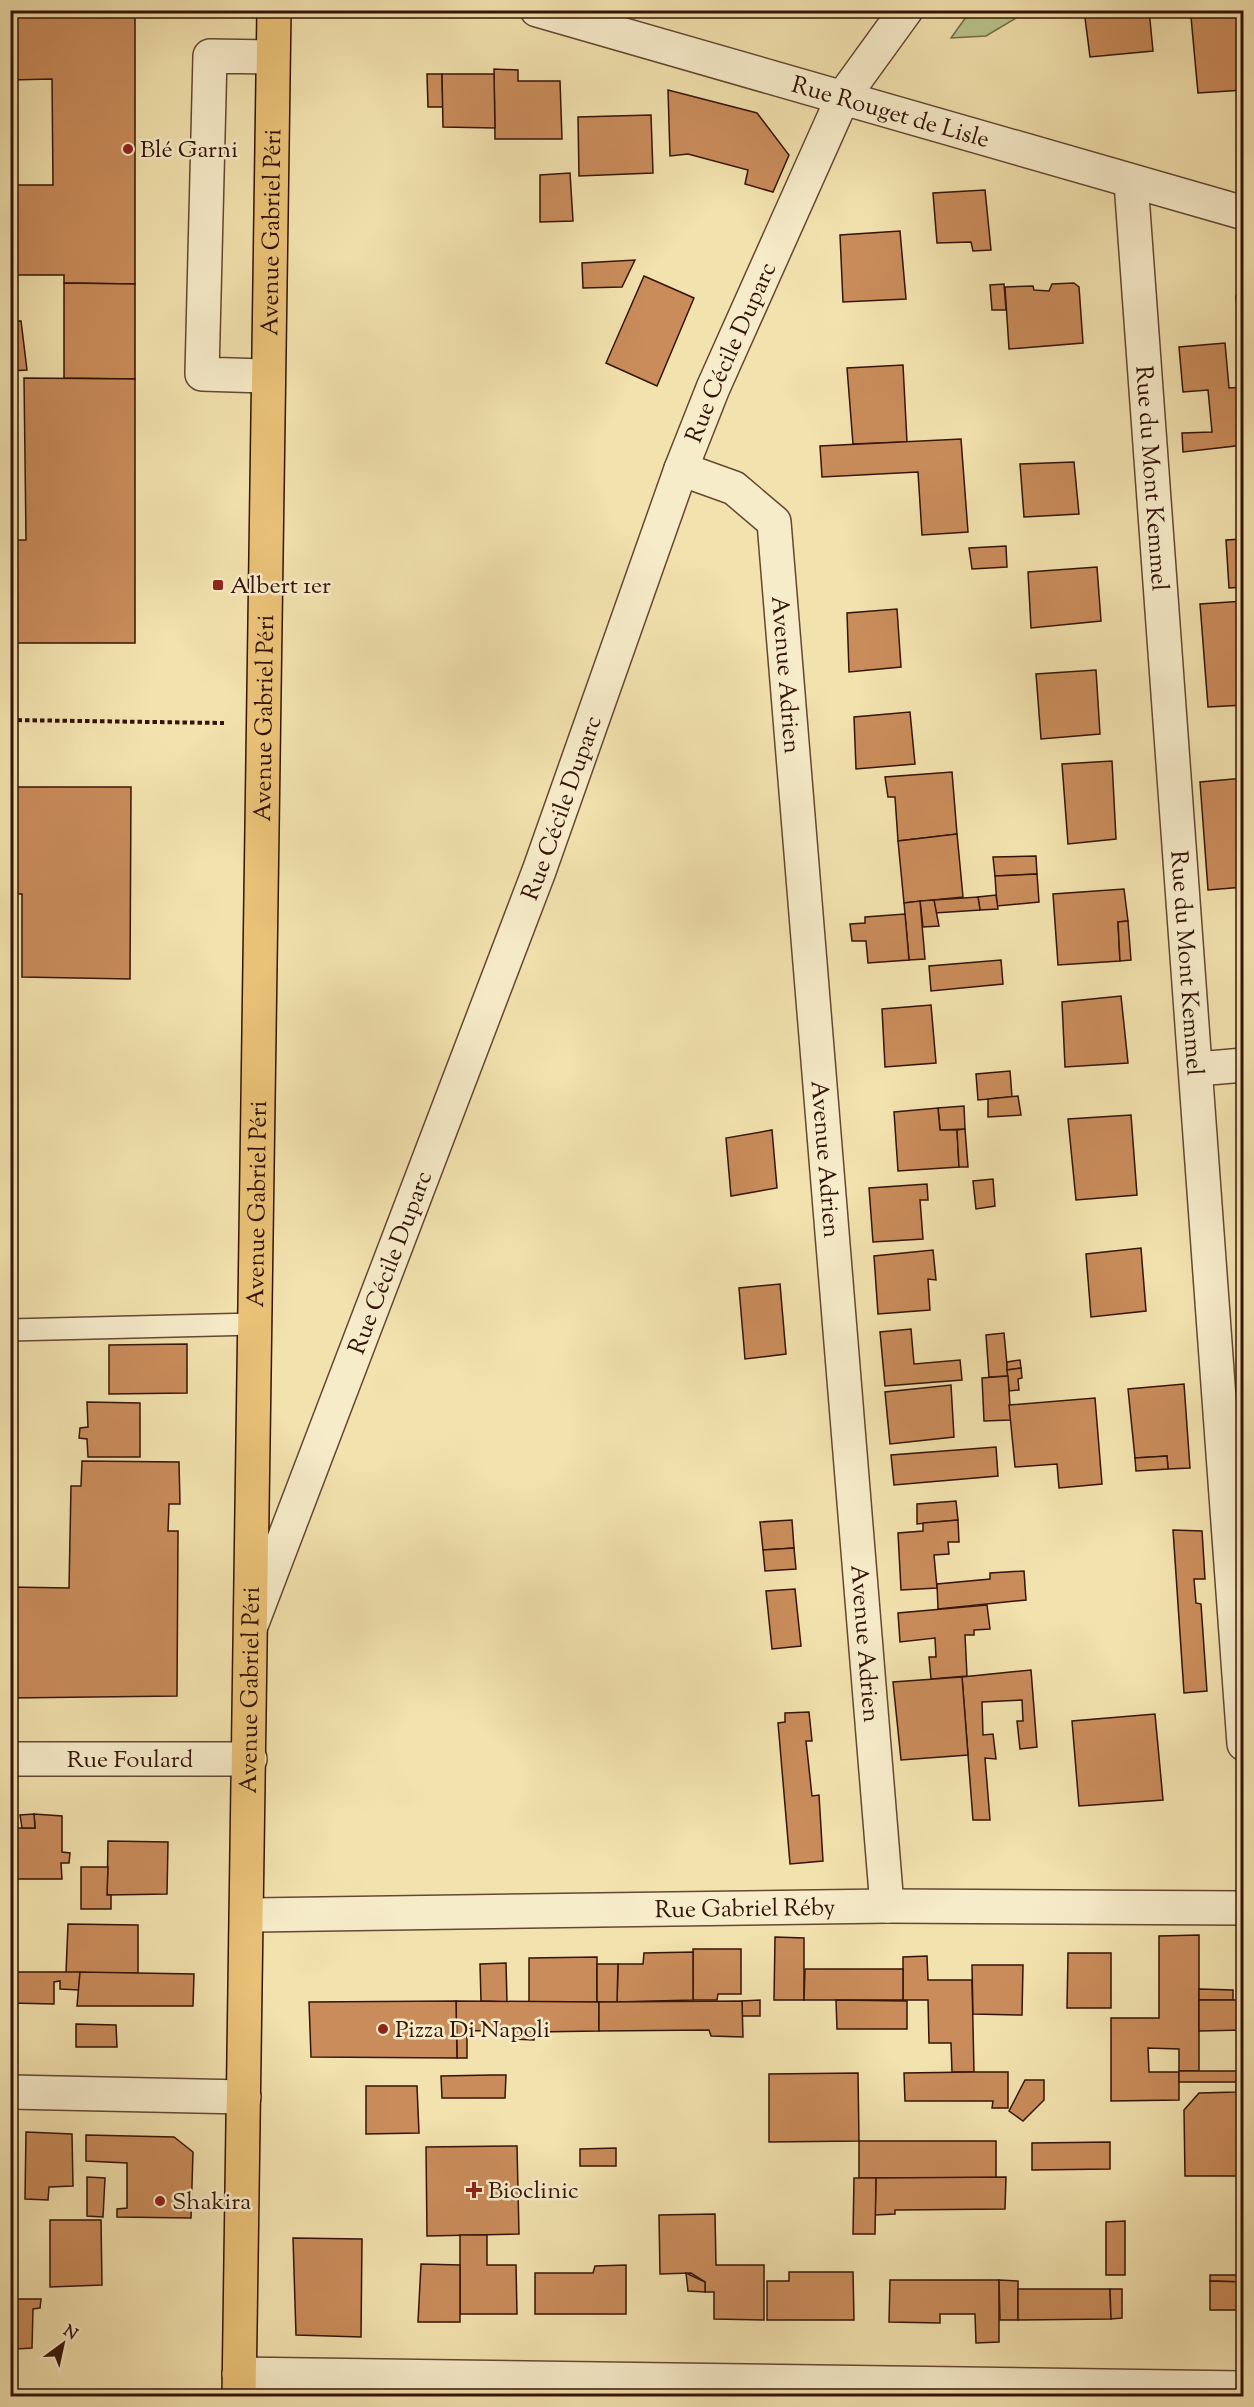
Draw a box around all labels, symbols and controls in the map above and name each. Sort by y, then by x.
street label: Rue Rouget de Lisle [787,69,993,158]
street label: Avenue Gabriel Péri [254,128,291,336]
place label: Blé Garni [140,134,238,168]
marker: Blé Garni [121,142,135,156]
street label: Rue Cécile Duparc [678,257,786,448]
street label: Rue du Mont Kemmel [1125,365,1176,593]
place label: Albert 1er [230,570,331,604]
marker: Albert 1er [211,578,225,592]
street label: Avenue Adrien [761,595,808,755]
street label: Avenue Gabriel Péri [247,614,284,822]
street label: Rue Cécile Duparc [514,711,612,906]
street label: Rue du Mont Kemmel [1160,849,1211,1077]
street label: Avenue Adrien [801,1079,847,1239]
street label: Avenue Gabriel Péri [240,1100,277,1308]
street label: Rue Cécile Duparc [341,1166,442,1360]
street label: Avenue Adrien [840,1563,887,1724]
street label: Avenue Gabriel Péri [233,1586,270,1794]
street label: Rue Foulard [67,1744,194,1778]
street label: Rue Gabriel Réby [654,1892,836,1928]
place label: Pizza Di Napoli [395,2014,550,2048]
marker: Pizza Di Napoli [376,2022,390,2036]
place label: Bioclinic [488,2175,579,2209]
marker: Bioclinic [465,2181,483,2199]
place label: Shakira [172,2186,251,2220]
marker: Shakira [153,2194,167,2208]
north arrow [33,2314,93,2374]
text: N [58,2320,82,2347]

